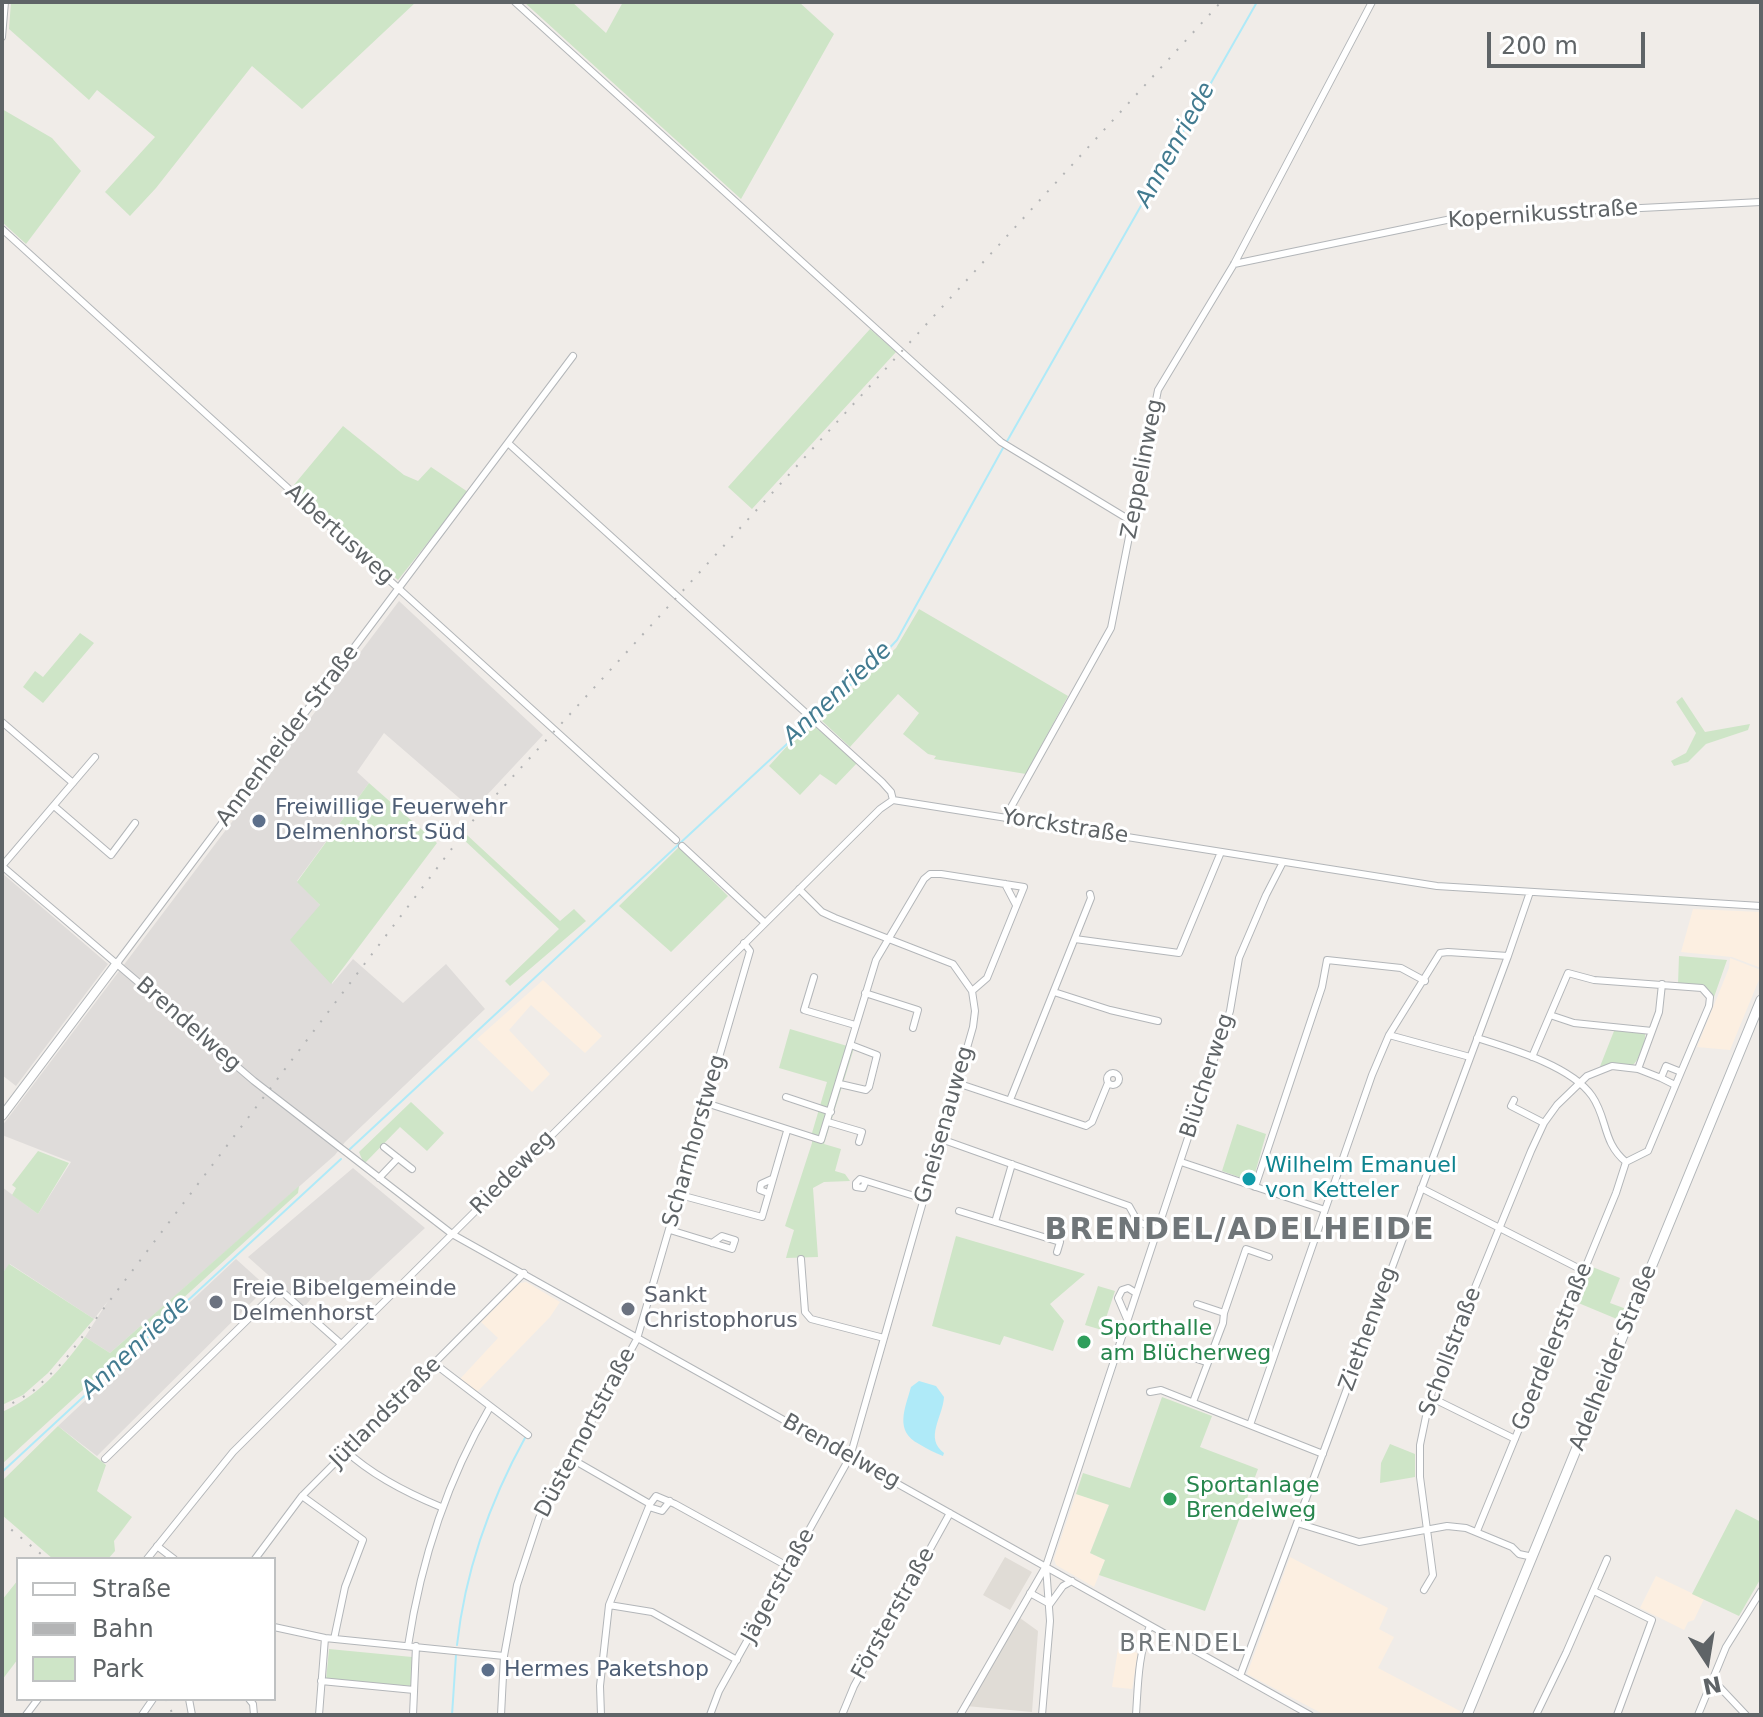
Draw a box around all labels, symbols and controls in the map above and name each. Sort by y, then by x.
scale bar [1491,16,1649,66]
text: 200 m [1501,32,1578,60]
water label: Annenriede [1130,78,1222,212]
street label: Kopernikusstraße [1447,195,1639,235]
street label: Zeppelinweg [1117,397,1169,541]
street label: Albertusweg [279,479,399,591]
water label: Annenriede [778,636,898,752]
street label: Annenheider Straße [211,640,365,832]
place label: Freiwillige Feuerwehr Delmenhorst Süd [275,795,507,846]
street label: Yorckstraße [1000,804,1130,850]
marker: Freiwillige Feuerwehr Delmenhorst Süd [250,812,268,830]
street label: Brendelweg [130,972,246,1078]
street label: Blücherweg [1175,1010,1241,1142]
street label: Gneisenauweg [910,1043,980,1207]
street label: Scharnhorstweg [658,1052,732,1230]
street label: Riedeweg [466,1126,560,1220]
place label: Wilhelm Emanuel von Ketteler [1265,1153,1457,1204]
marker: Wilhelm Emanuel von Ketteler [1240,1170,1258,1188]
district label: BRENDEL/ADELHEIDE [1045,1213,1435,1249]
street label: Goerdelerstraße [1507,1259,1599,1435]
street label: Adelheider Straße [1565,1261,1663,1455]
street label: Ziethenweg [1334,1263,1404,1395]
place label: Freie Bibelgemeinde Delmenhorst [232,1276,457,1328]
place label: Sankt Christophorus [644,1283,798,1334]
street label: Schollstraße [1414,1284,1488,1420]
water label: Annenriede [76,1290,196,1406]
marker: Freie Bibelgemeinde Delmenhorst [207,1293,225,1311]
marker: Sankt Christophorus [619,1300,637,1318]
place label: Sporthalle am Blücherweg [1100,1316,1271,1368]
marker: Sporthalle am Blücherweg [1075,1333,1093,1351]
street label: Düsternortstraße [530,1344,642,1522]
street label: Jütlandstraße [325,1352,447,1474]
street label: Brendelweg [778,1409,904,1495]
place label: Sportanlage Brendelweg [1186,1473,1320,1524]
marker: Sportanlage Brendelweg [1161,1490,1179,1508]
street label: Jägerstraße [737,1524,821,1648]
street label: Försterstraße [847,1543,941,1685]
legend [16,1557,276,1701]
text: Straße [92,1575,171,1603]
text: Bahn [92,1615,154,1643]
north arrow [1667,1621,1747,1701]
district label: BRENDEL [1119,1631,1247,1659]
text: Park [92,1655,144,1683]
place label: Hermes Paketshop [504,1657,709,1683]
marker: Hermes Paketshop [479,1661,497,1679]
text: N [1700,1671,1724,1699]

